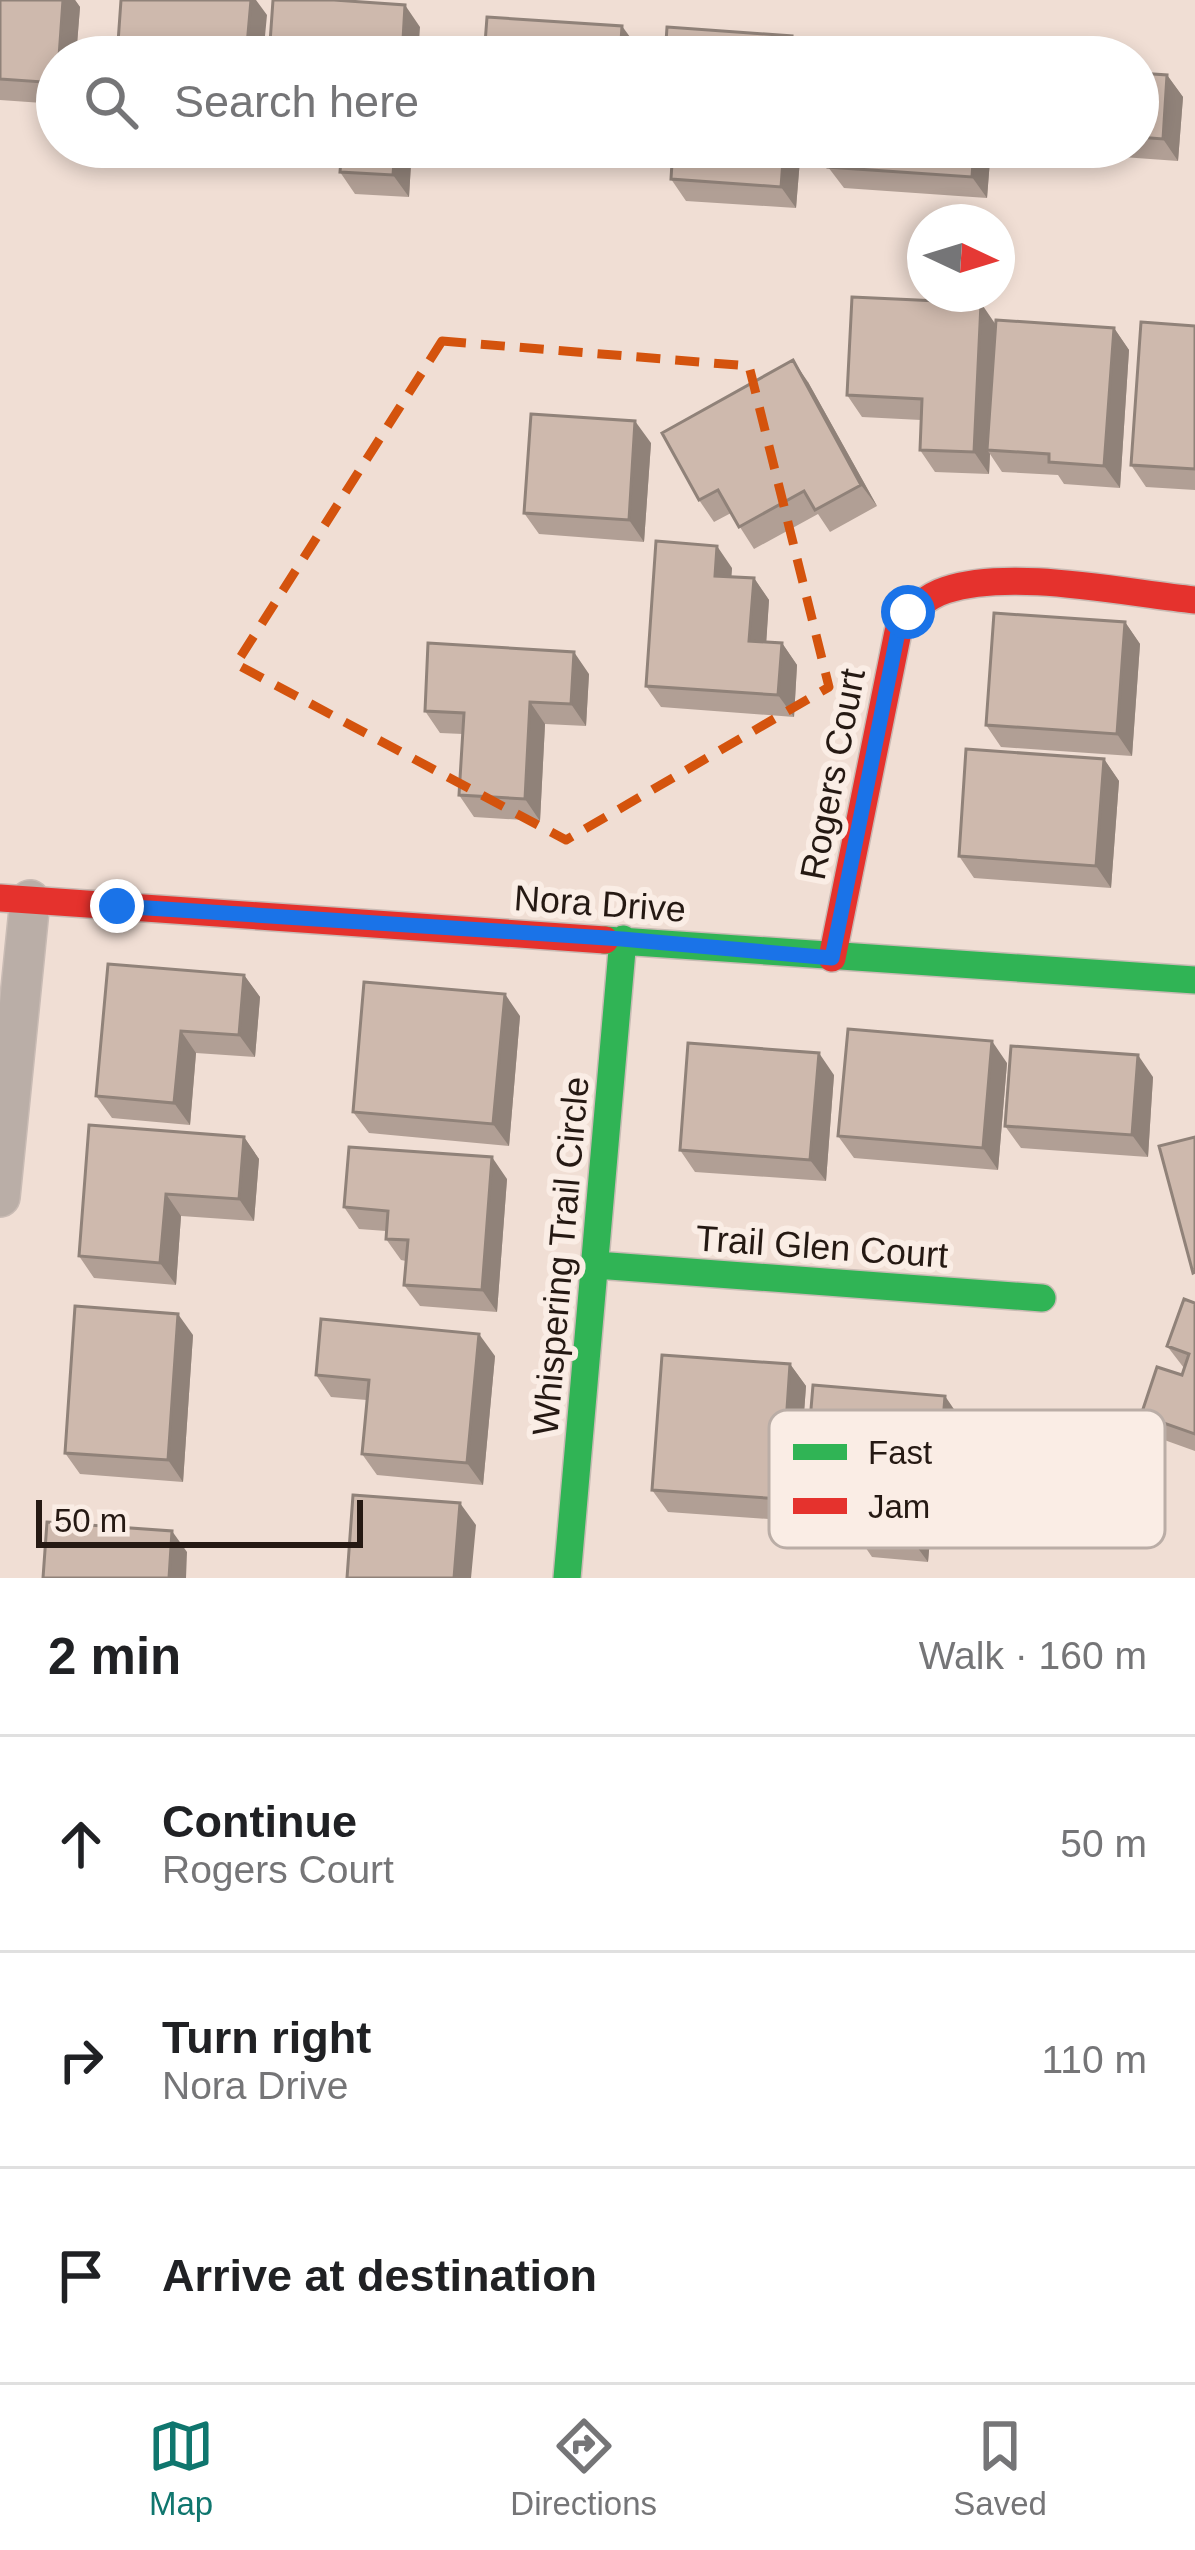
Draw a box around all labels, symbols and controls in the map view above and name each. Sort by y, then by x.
search box [36,36,1159,168]
icon: search [78,69,144,135]
text: Search here [174,76,419,127]
north arrow [907,204,1015,312]
route start [881,585,935,639]
street label: Rogers Court [792,665,873,883]
street label: Nora Drive [513,877,687,930]
route end [90,879,144,933]
street label: Whispering Trail Circle [524,1075,597,1437]
street label: Trail Glen Court [694,1217,949,1276]
legend [769,1410,1165,1548]
text: Fast [868,1434,932,1471]
text: Jam [868,1488,930,1525]
scale bar [36,1494,363,1547]
text: 50 m [54,1502,127,1539]
text: 2 min [48,1628,181,1685]
text: Walk · 160 m [919,1634,1147,1677]
text: Continue [162,1796,357,1847]
icon: ahead [48,1811,114,1877]
text: 50 m [1060,1822,1147,1865]
text: Rogers Court [162,1848,394,1891]
text: Turn right [162,2012,371,2063]
icon: right [48,2027,114,2093]
text: 110 m [1042,2038,1147,2081]
text: Nora Drive [162,2064,348,2107]
icon: arrive [48,2243,114,2309]
text: Arrive at destination [162,2250,597,2301]
tab: Map [148,2413,214,2523]
tab: Directions [510,2413,657,2523]
tab: Saved [953,2413,1047,2523]

